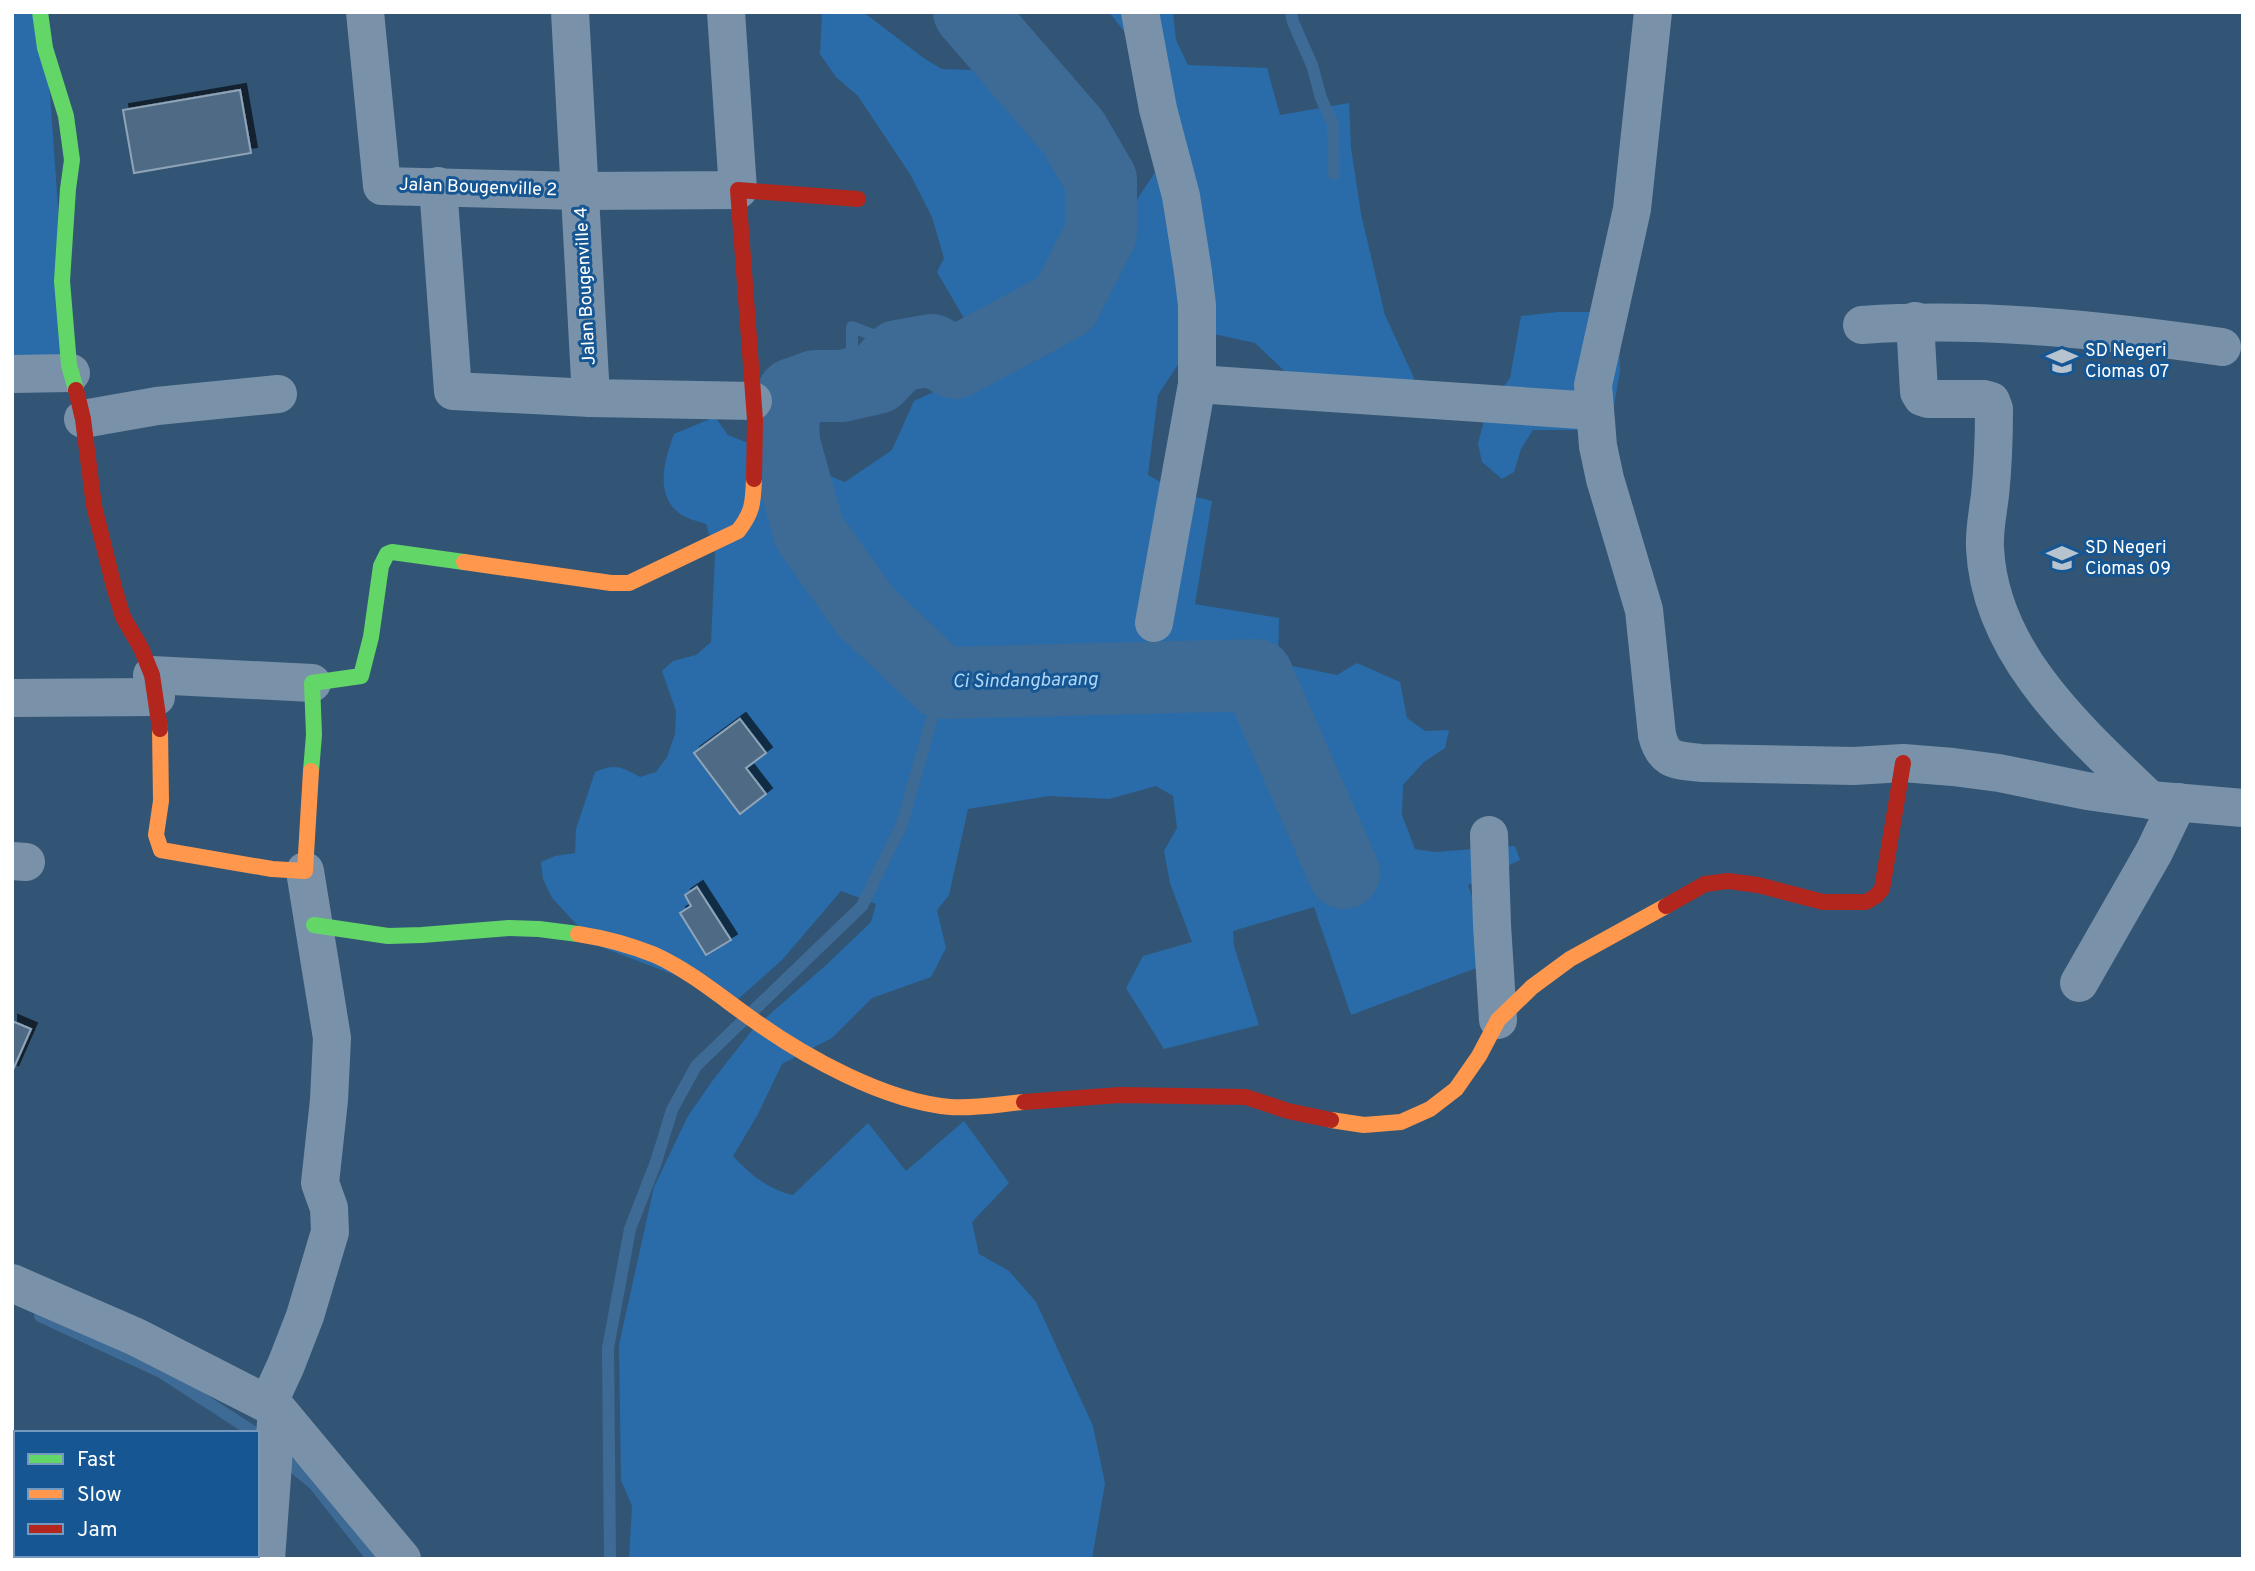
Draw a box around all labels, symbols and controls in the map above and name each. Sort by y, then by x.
street label: Jalan Bougenville 2 [398,174,558,202]
street label: Jalan Bougenville 4 [570,206,602,366]
place label: SD Negeri Ciomas 07 [2085,340,2169,384]
school or university icon: SD Negeri Ciomas 07 [2045,344,2079,378]
place label: SD Negeri Ciomas 09 [2085,537,2171,581]
school or university icon: SD Negeri Ciomas 09 [2045,541,2079,575]
water label: Ci Sindangbarang [952,668,1099,694]
legend [14,1431,259,1557]
text: Fast [77,1447,116,1474]
text: Slow [77,1482,122,1509]
text: Jam [77,1517,118,1544]

